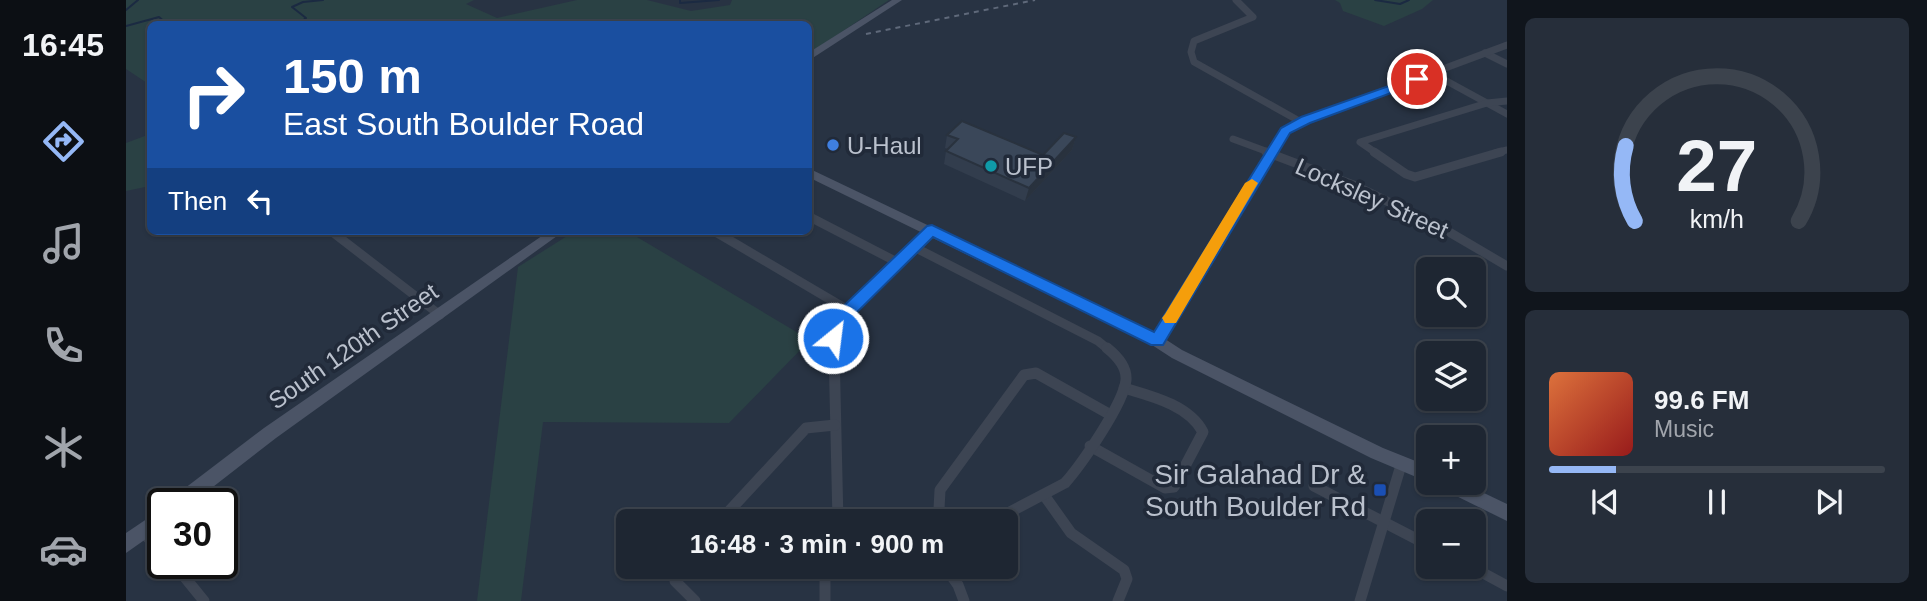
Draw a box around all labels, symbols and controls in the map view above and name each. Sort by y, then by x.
text: 16:45 [22,27,104,63]
icon: right [168,49,259,140]
text: 150 m [283,49,422,103]
pin [1387,49,1447,109]
icon: arrive [1398,60,1436,98]
text: East South Boulder Road [283,106,644,142]
icon: directions [39,117,88,166]
text: 27 [1677,125,1757,206]
place label: U-Haul [847,132,922,159]
marker: U-Haul [825,137,841,153]
street label: Locksley Street [1292,152,1453,244]
place label: UFP [1005,153,1053,180]
marker: UFP [983,158,999,174]
icon: left [241,182,279,220]
text: Then [168,186,227,216]
text: km/h [1690,205,1744,233]
icon: music [39,219,88,268]
map controls [1416,257,1486,579]
button: search [1416,257,1486,327]
street label: South 120th Street [263,277,443,414]
position arrow [796,301,870,375]
icon: phone [39,321,88,370]
button: layers [1416,341,1486,411]
text: 99.6 FM [1654,385,1749,415]
text: Music [1654,416,1714,442]
icon: climate [39,423,88,472]
button: + [1416,425,1486,495]
place label: Sir Galahad Dr & South Boulder Rd [1145,459,1366,522]
marker: Sir Galahad Dr & South Boulder Rd [1372,482,1388,498]
icon: previous [1586,483,1624,521]
icon: pause [1698,483,1736,521]
icon: next [1810,483,1848,521]
speed limit sign: 30 [147,488,238,579]
button: − [1416,509,1486,579]
icon: car [39,525,88,574]
text: 16:48 · 3 min · 900 m [690,529,944,559]

